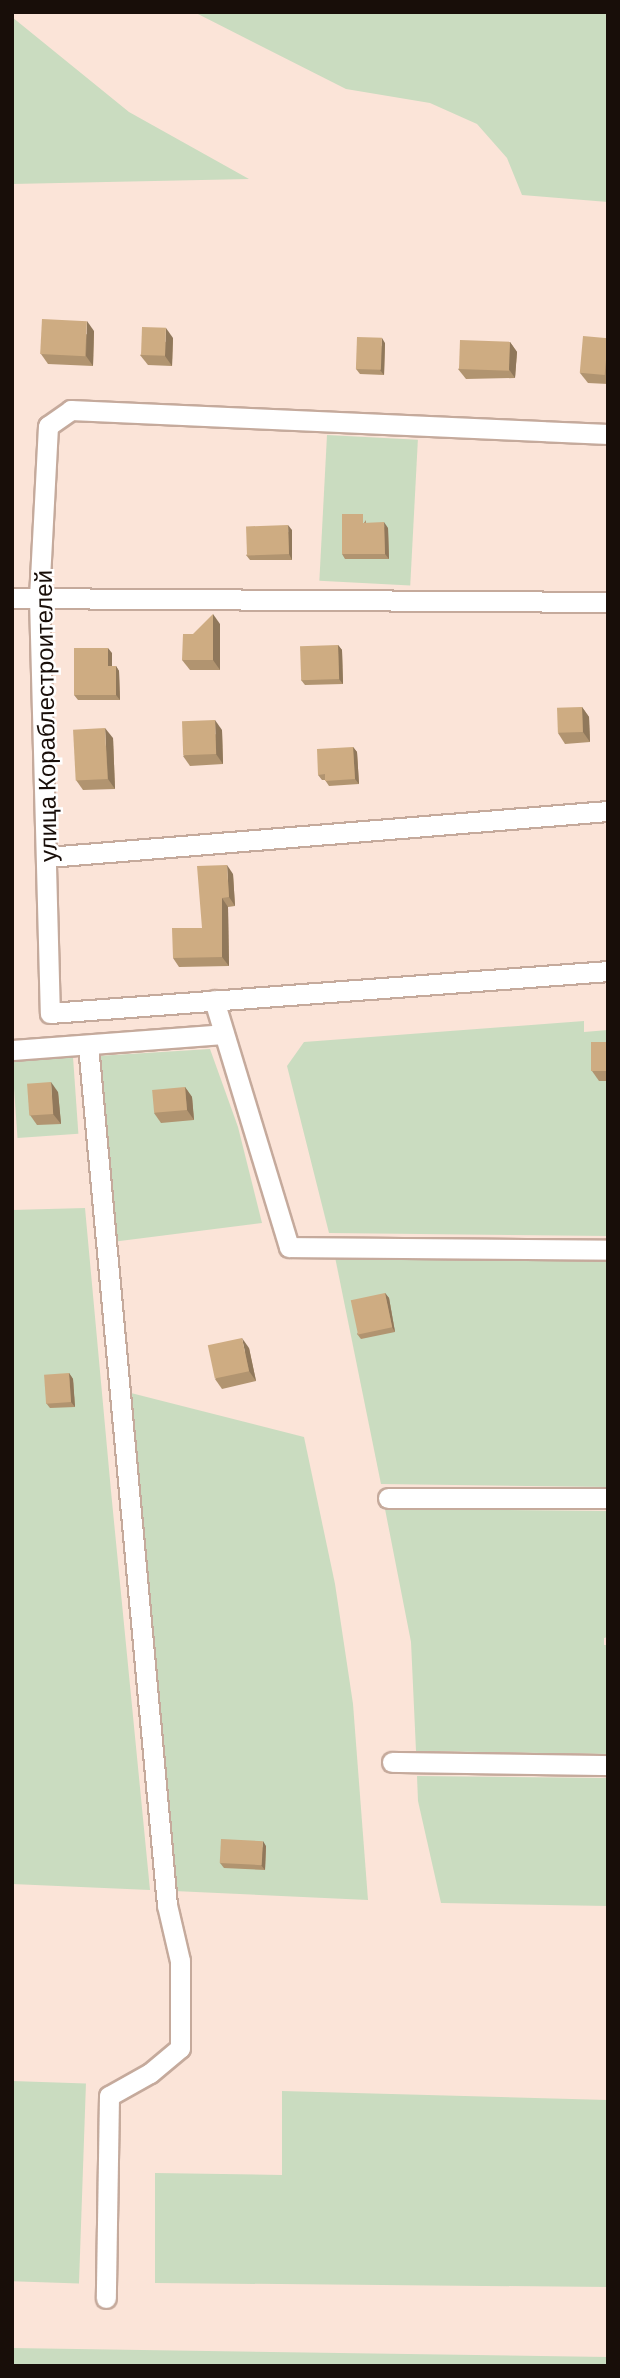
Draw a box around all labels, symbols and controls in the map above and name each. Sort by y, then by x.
street label: улица Кораблестроителей [28,570,62,862]

